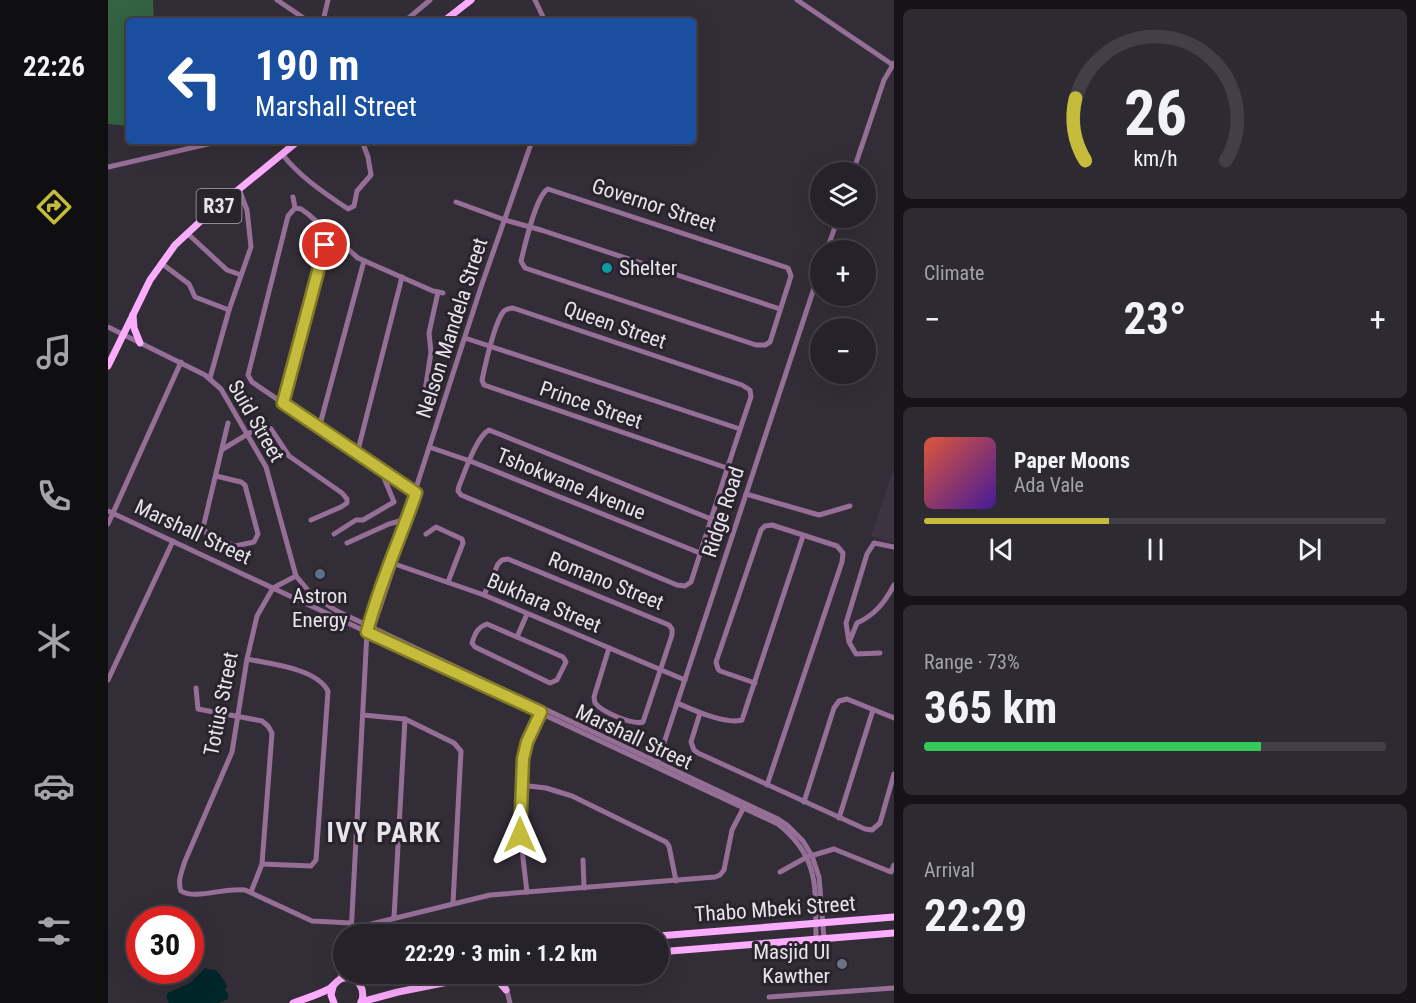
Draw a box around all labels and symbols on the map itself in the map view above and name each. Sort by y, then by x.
street label: Governor Street [589,174,719,236]
road number: R37 [196,189,242,223]
pin [299,219,350,270]
street label: Nelson Mandela Street [412,235,492,421]
place label: Shelter [619,256,677,280]
marker: Shelter [600,261,614,275]
street label: Queen Street [561,296,669,354]
street label: Suid Street [223,376,289,466]
street label: Prince Street [537,376,645,434]
street label: Tshokwane Avenue [493,443,649,525]
street label: Ridge Road [697,464,749,560]
street label: Marshall Street [131,495,255,569]
street label: Romano Street [545,547,667,615]
marker: Astron Energy [313,567,327,581]
street label: Bukhara Street [483,568,605,638]
place label: Astron Energy [292,584,348,632]
street label: Totius Street [199,650,243,758]
street label: Marshall Street [572,700,696,774]
position arrow [488,803,552,867]
district label: IVY PARK [327,817,441,849]
street label: Thabo Mbeki Street [694,891,856,927]
speed limit sign: 30 [126,906,204,984]
place label: Masjid Ul Kawther [753,940,830,988]
marker: Masjid Ul Kawther [835,957,849,971]

